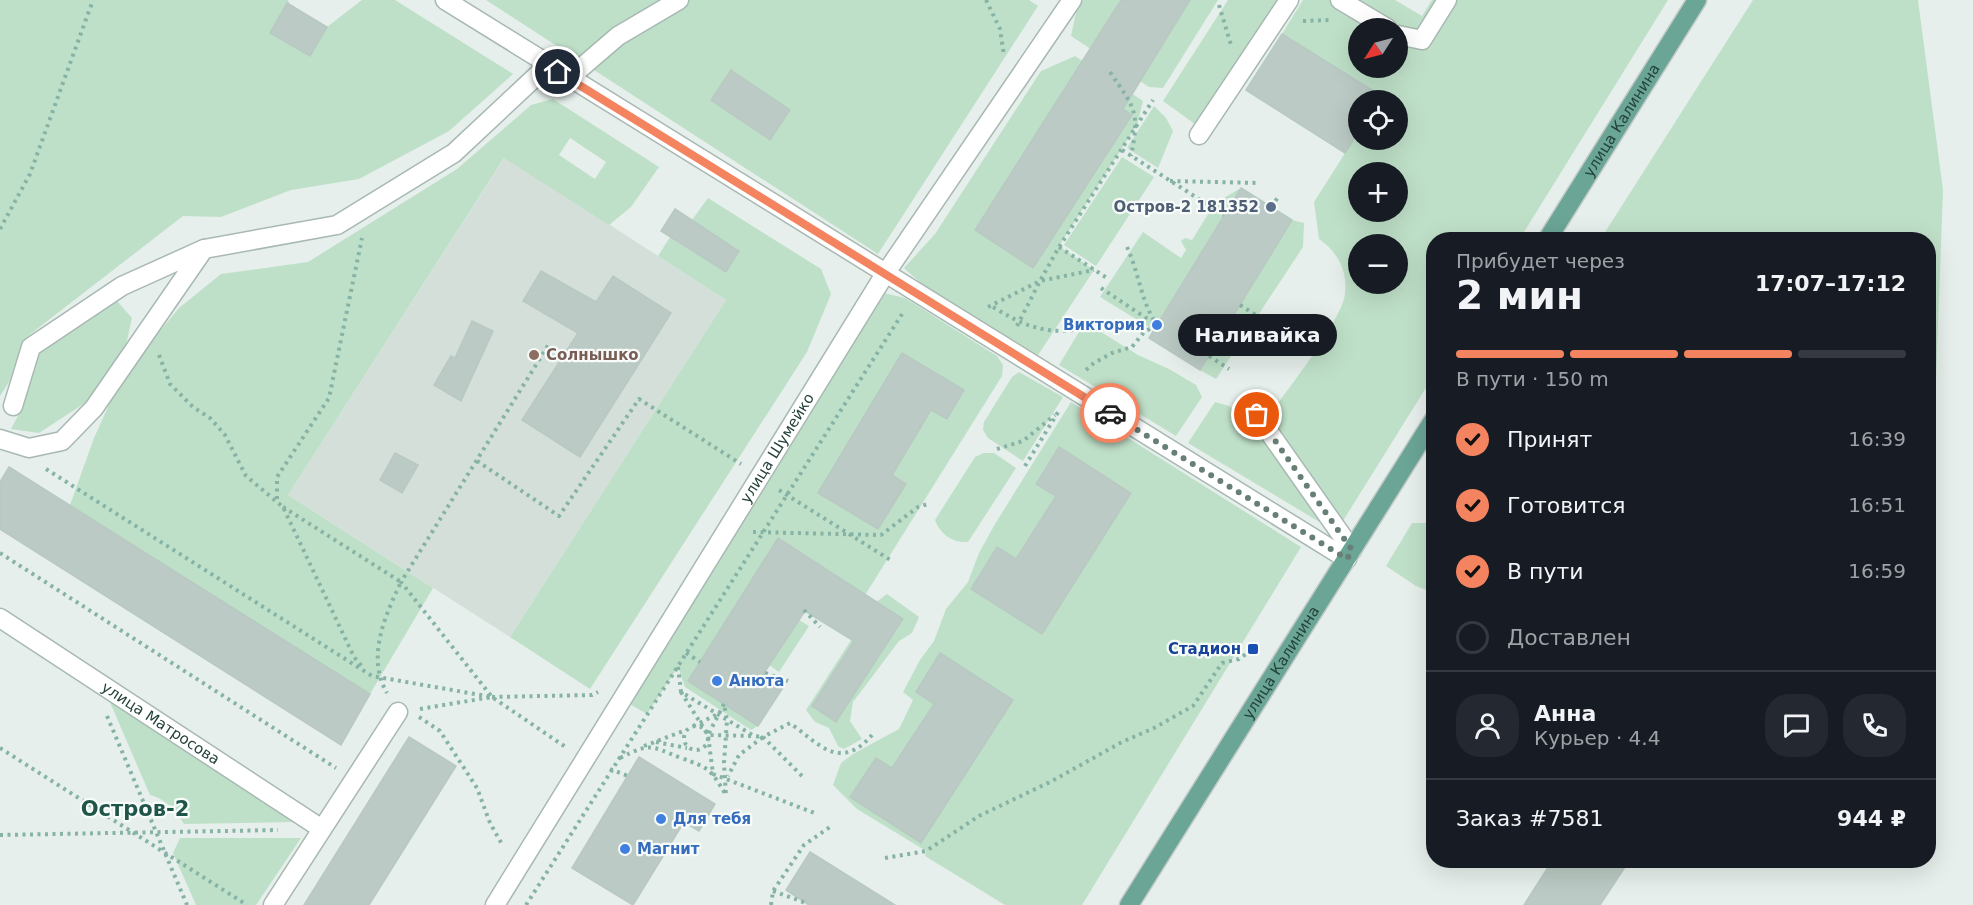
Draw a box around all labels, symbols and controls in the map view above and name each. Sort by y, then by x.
north arrow [1348,18,1408,78]
map controls [1348,18,1408,294]
pin [532,46,583,97]
icon: home [541,55,574,88]
street label: улица Калинина [1580,60,1664,180]
button: locate [1348,90,1408,150]
button: + [1348,162,1408,222]
place label: Остров-2 181352 [1114,198,1259,216]
marker: Остров-2 181352 [1264,200,1278,214]
button: − [1348,234,1408,294]
text: Прибудет через [1456,249,1625,273]
text: 17:07–17:12 [1755,271,1906,296]
text: 2 мин [1456,273,1583,318]
callout: Наливайка [1178,313,1336,355]
place label: Виктория [1063,316,1145,334]
marker: Виктория [1150,318,1164,332]
text: Наливайка [1194,323,1321,347]
place label: Солнышко [546,346,639,364]
marker: Солнышко [527,348,541,362]
text: В пути · 150 m [1456,367,1609,391]
courier [1080,383,1140,443]
pin [1231,389,1282,440]
street label: улица Шумейко [737,390,818,507]
icon: car [1094,397,1127,430]
icon: bag [1240,398,1273,431]
icon: check [1456,423,1489,456]
text: Принят [1507,427,1592,452]
text: 16:39 [1848,427,1906,451]
icon: check [1456,489,1489,522]
text: Готовится [1507,493,1626,518]
text: 16:51 [1848,493,1906,517]
icon: check [1456,555,1489,588]
text: В пути [1507,559,1584,584]
text: 16:59 [1848,559,1906,583]
street label: улица Калинина [1239,603,1323,723]
text: Доставлен [1507,625,1631,650]
place label: Стадион [1168,640,1241,658]
marker: Стадион [1246,642,1260,656]
place label: Анюта [729,672,784,690]
marker: Анюта [710,674,724,688]
street label: улица Матросова [98,678,223,768]
button: person [1456,694,1519,757]
button: chat [1765,694,1828,757]
button: phone [1843,694,1906,757]
text: Анна [1534,701,1596,726]
text: Курьер · 4.4 [1534,726,1660,750]
district label: Остров-2 [81,797,189,821]
text: Заказ #7581 [1456,806,1603,831]
text: 944 ₽ [1837,806,1906,831]
place label: Для тебя [673,810,751,828]
marker: Для тебя [654,812,668,826]
place label: Магнит [637,840,700,858]
marker: Магнит [618,842,632,856]

